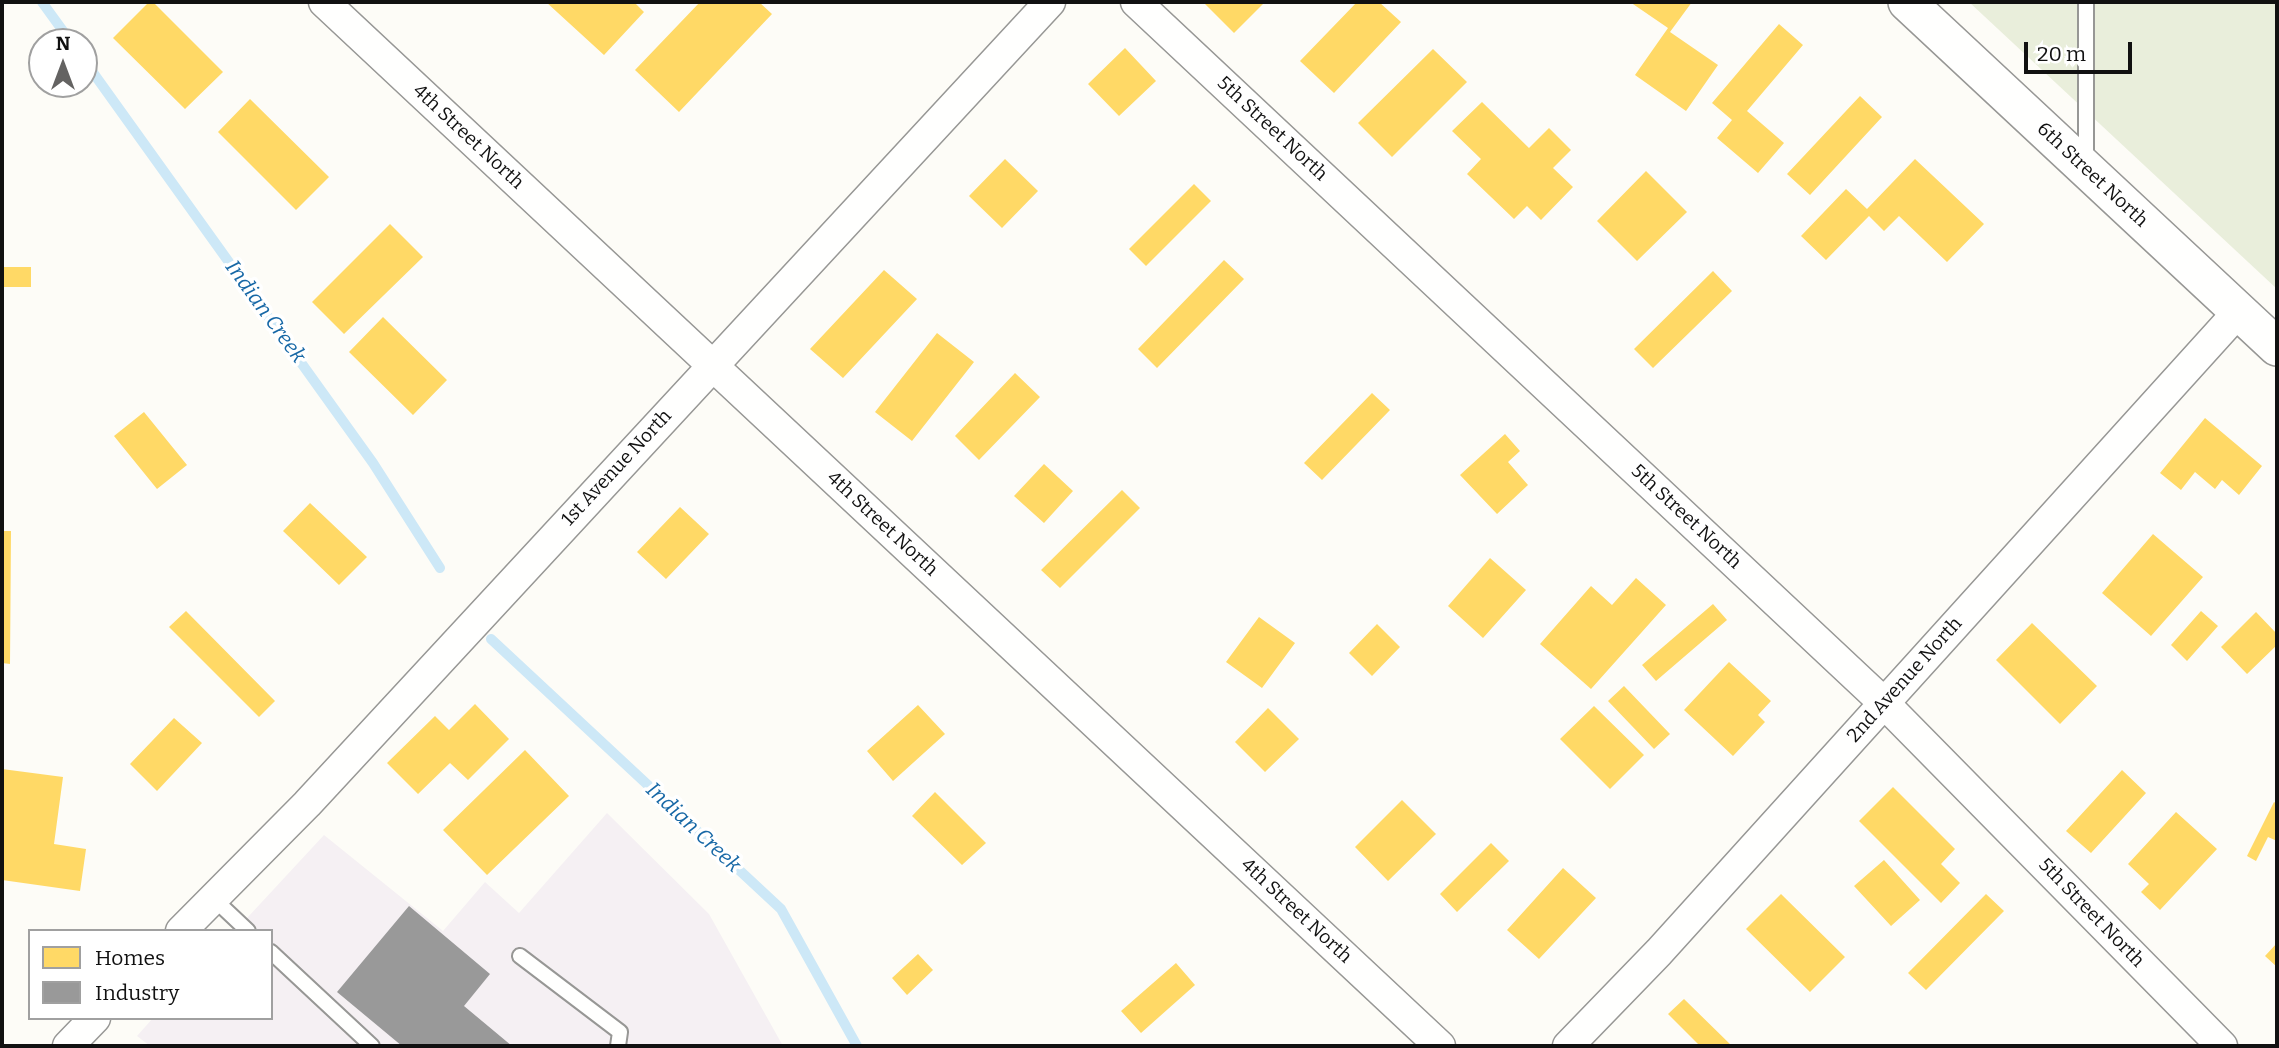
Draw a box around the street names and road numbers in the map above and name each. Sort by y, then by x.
street label: 5th Street North [1212,72,1332,186]
street label: 4th Street North [408,80,528,194]
street label: 6th Street North [2032,118,2152,232]
street label: 1st Avenue North [557,405,677,531]
street label: 5th Street North [1626,460,1746,574]
street label: 4th Street North [822,467,942,581]
street label: 2nd Avenue North [1843,613,1967,747]
street label: 4th Street North [1236,854,1356,968]
street label: 5th Street North [2033,854,2149,972]

